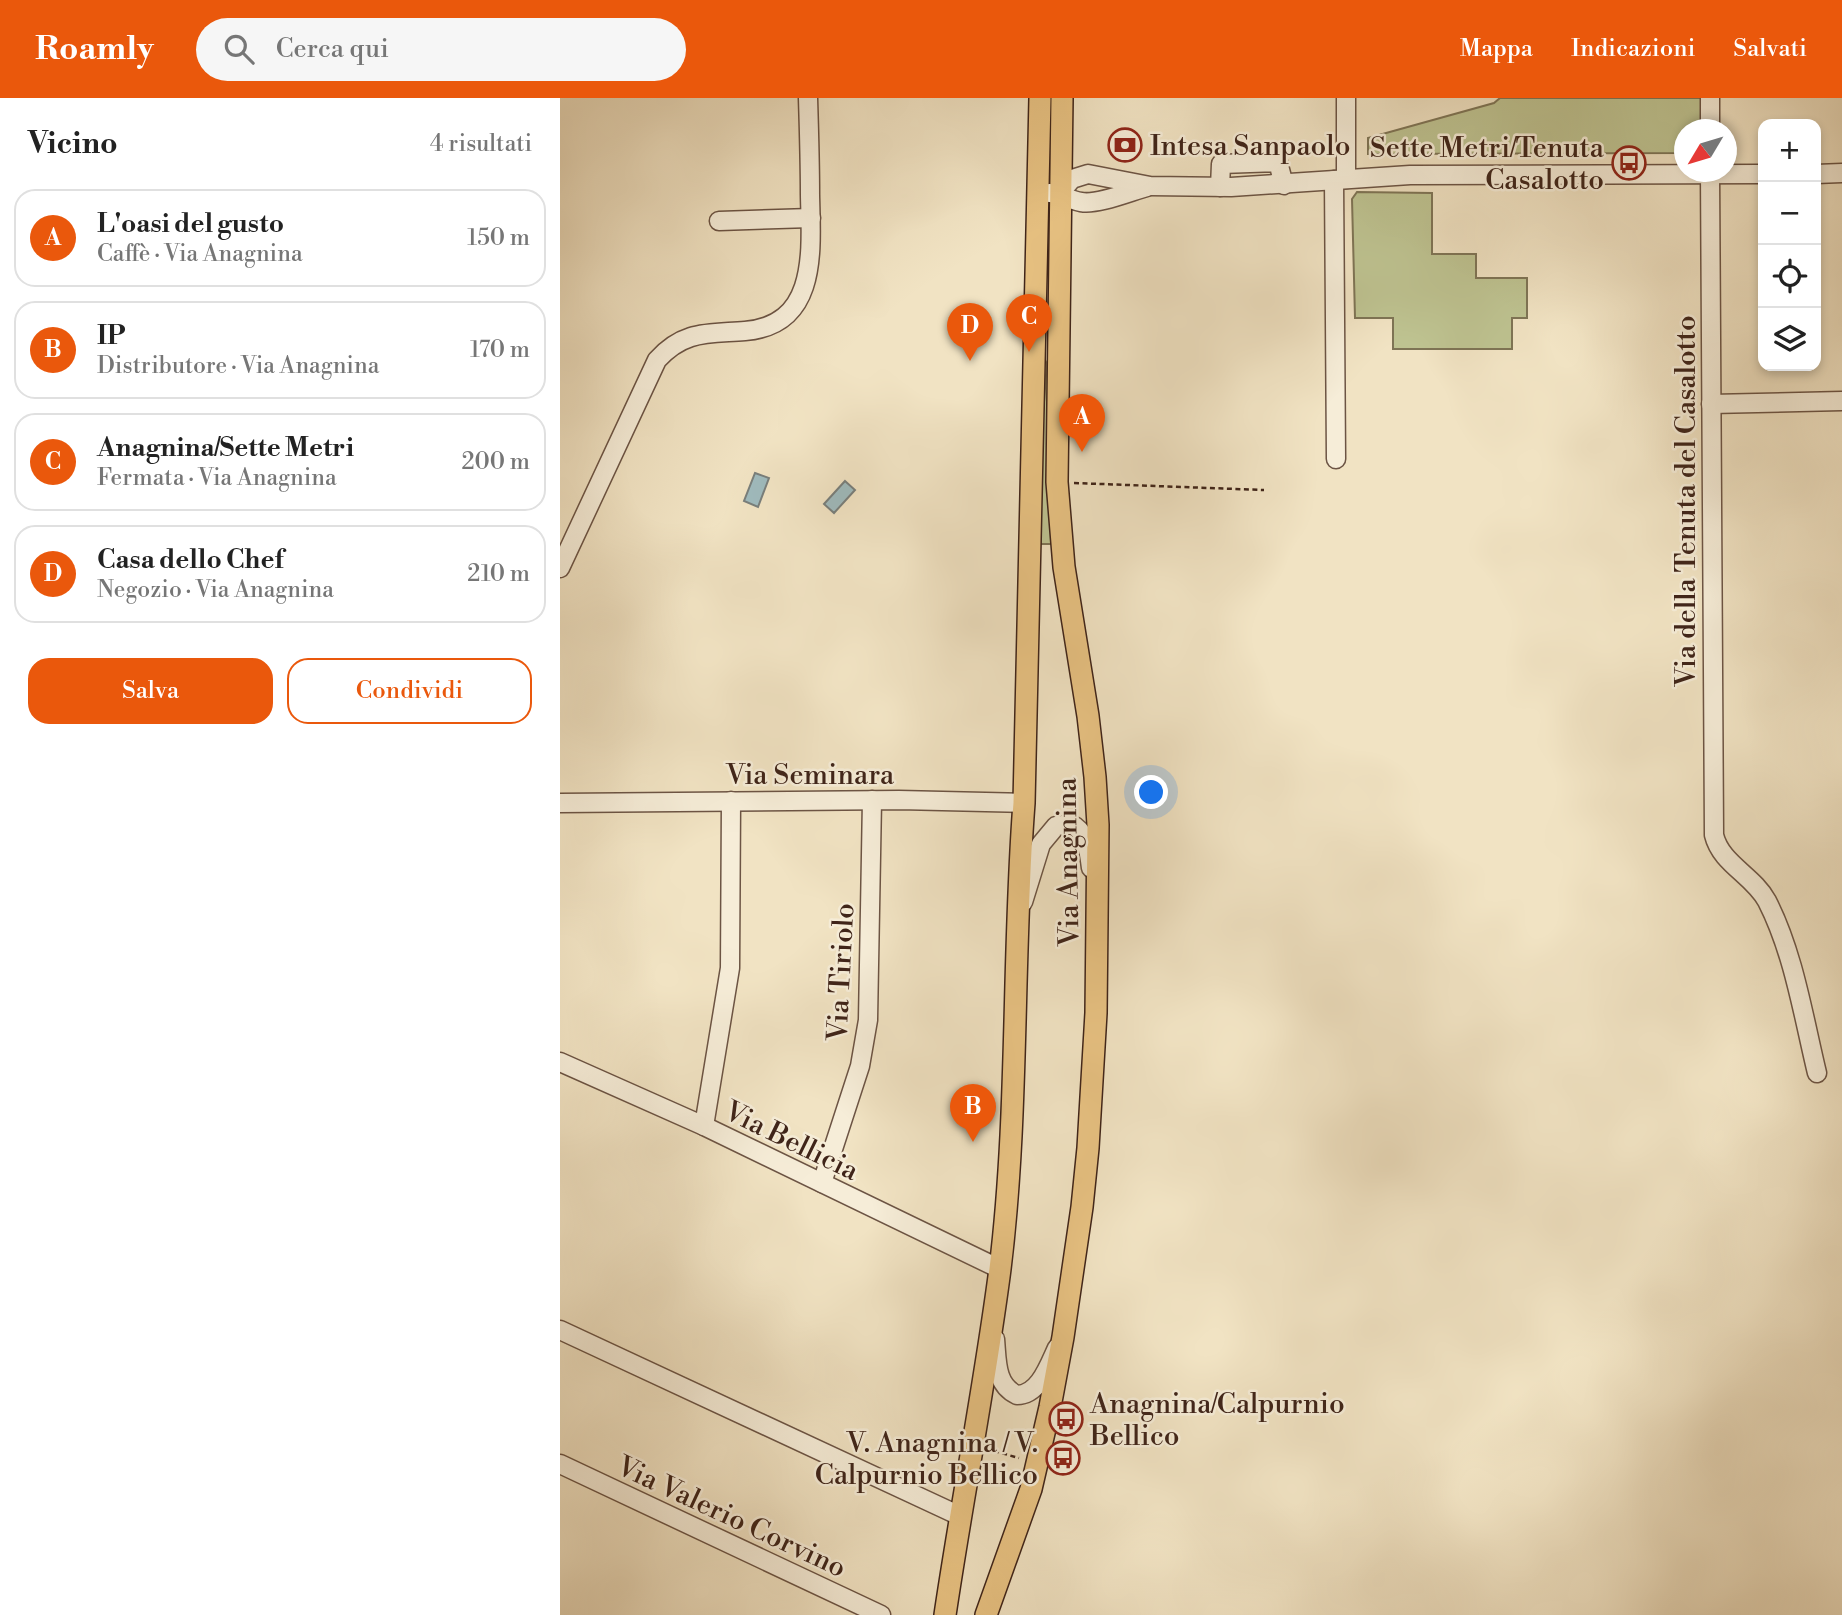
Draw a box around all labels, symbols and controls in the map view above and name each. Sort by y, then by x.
search box [196,18,686,81]
text: Roamly [35,29,154,70]
icon: search [220,30,258,68]
text: Cerca qui [276,33,389,65]
text: Mappa [1460,34,1533,64]
text: Indicazioni [1571,34,1695,64]
text: Salvati [1733,34,1807,64]
north arrow [1674,119,1737,182]
map controls [1758,119,1821,371]
button: + [1758,119,1821,182]
text: Vicino [28,125,118,163]
bank icon: Intesa Sanpaolo [1106,126,1144,164]
place label: Intesa Sanpaolo [1150,129,1350,164]
text: 4 risultati [430,130,532,158]
place label: Sette Metri/Tenuta Casalotto [1370,131,1605,198]
bus stop icon: Sette Metri/Tenuta Casalotto [1610,144,1648,182]
button: − [1758,182,1821,245]
text: L'oasi del gusto [97,208,284,240]
text: A [45,224,61,252]
text: 150 m [467,224,530,252]
text: Caffè · Via Anagnina [97,240,303,268]
button: locate [1758,245,1821,308]
pin: C [1006,294,1052,352]
pin: D [947,303,993,361]
button: layers [1758,308,1821,371]
street label: Via della Tenuta del Casalotto [1669,315,1704,688]
text: IP [97,320,125,352]
text: B [44,336,62,364]
text: 170 m [470,336,530,364]
text: Distributore · Via Anagnina [97,352,379,380]
pin: A [1059,394,1105,452]
text: Anagnina/Sette Metri [97,432,354,464]
text: C [45,448,61,476]
text: 200 m [462,448,530,476]
text: Fermata · Via Anagnina [97,464,337,492]
text: Casa dello Chef [97,544,283,576]
text: D [44,560,62,588]
text: 210 m [467,560,530,588]
text: Negozio · Via Anagnina [97,576,334,604]
button: Salva [28,658,273,724]
button: Condividi [287,658,532,724]
street label: Via Seminara [725,758,895,793]
your location [1134,775,1168,809]
street label: Via Anagnina [1050,776,1087,948]
street label: Via Tiriolo [820,902,863,1043]
pin: B [950,1084,996,1142]
street label: Via Bellicia [718,1093,865,1189]
place label: Anagnina/Calpurnio Bellico [1089,1387,1345,1454]
bus stop icon: Anagnina/Calpurnio Bellico [1047,1400,1085,1438]
place label: V. Anagnina / V. Calpurnio Bellico [815,1426,1038,1493]
bus stop icon: V. Anagnina / V. Calpurnio Bellico [1044,1439,1082,1477]
street label: Via Valerio Corvino [610,1448,852,1586]

